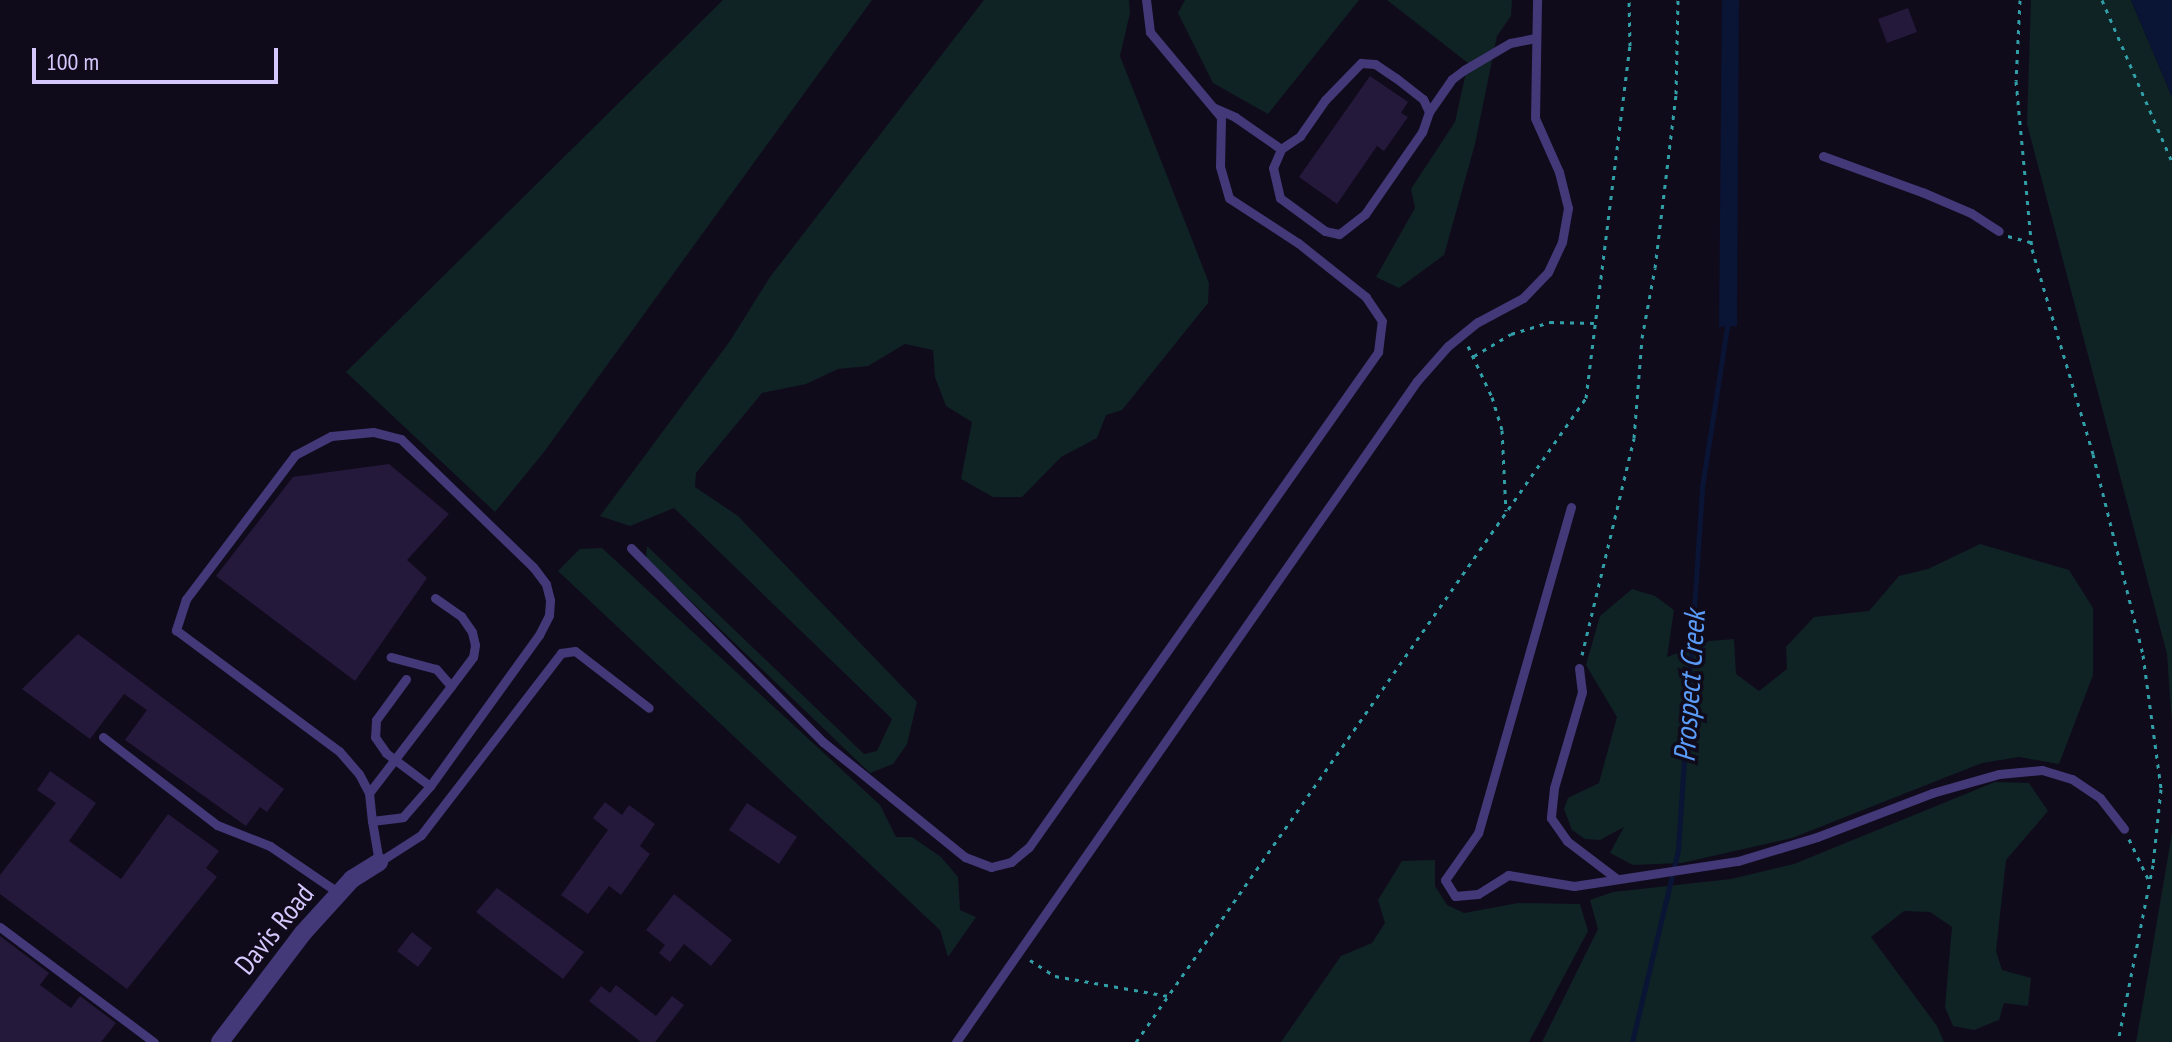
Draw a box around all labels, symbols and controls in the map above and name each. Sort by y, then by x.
scale bar [36,32,282,82]
text: 100 m [46,46,99,77]
water label: Prospect Creek [1666,609,1712,763]
street label: Davis Road [228,877,320,981]

